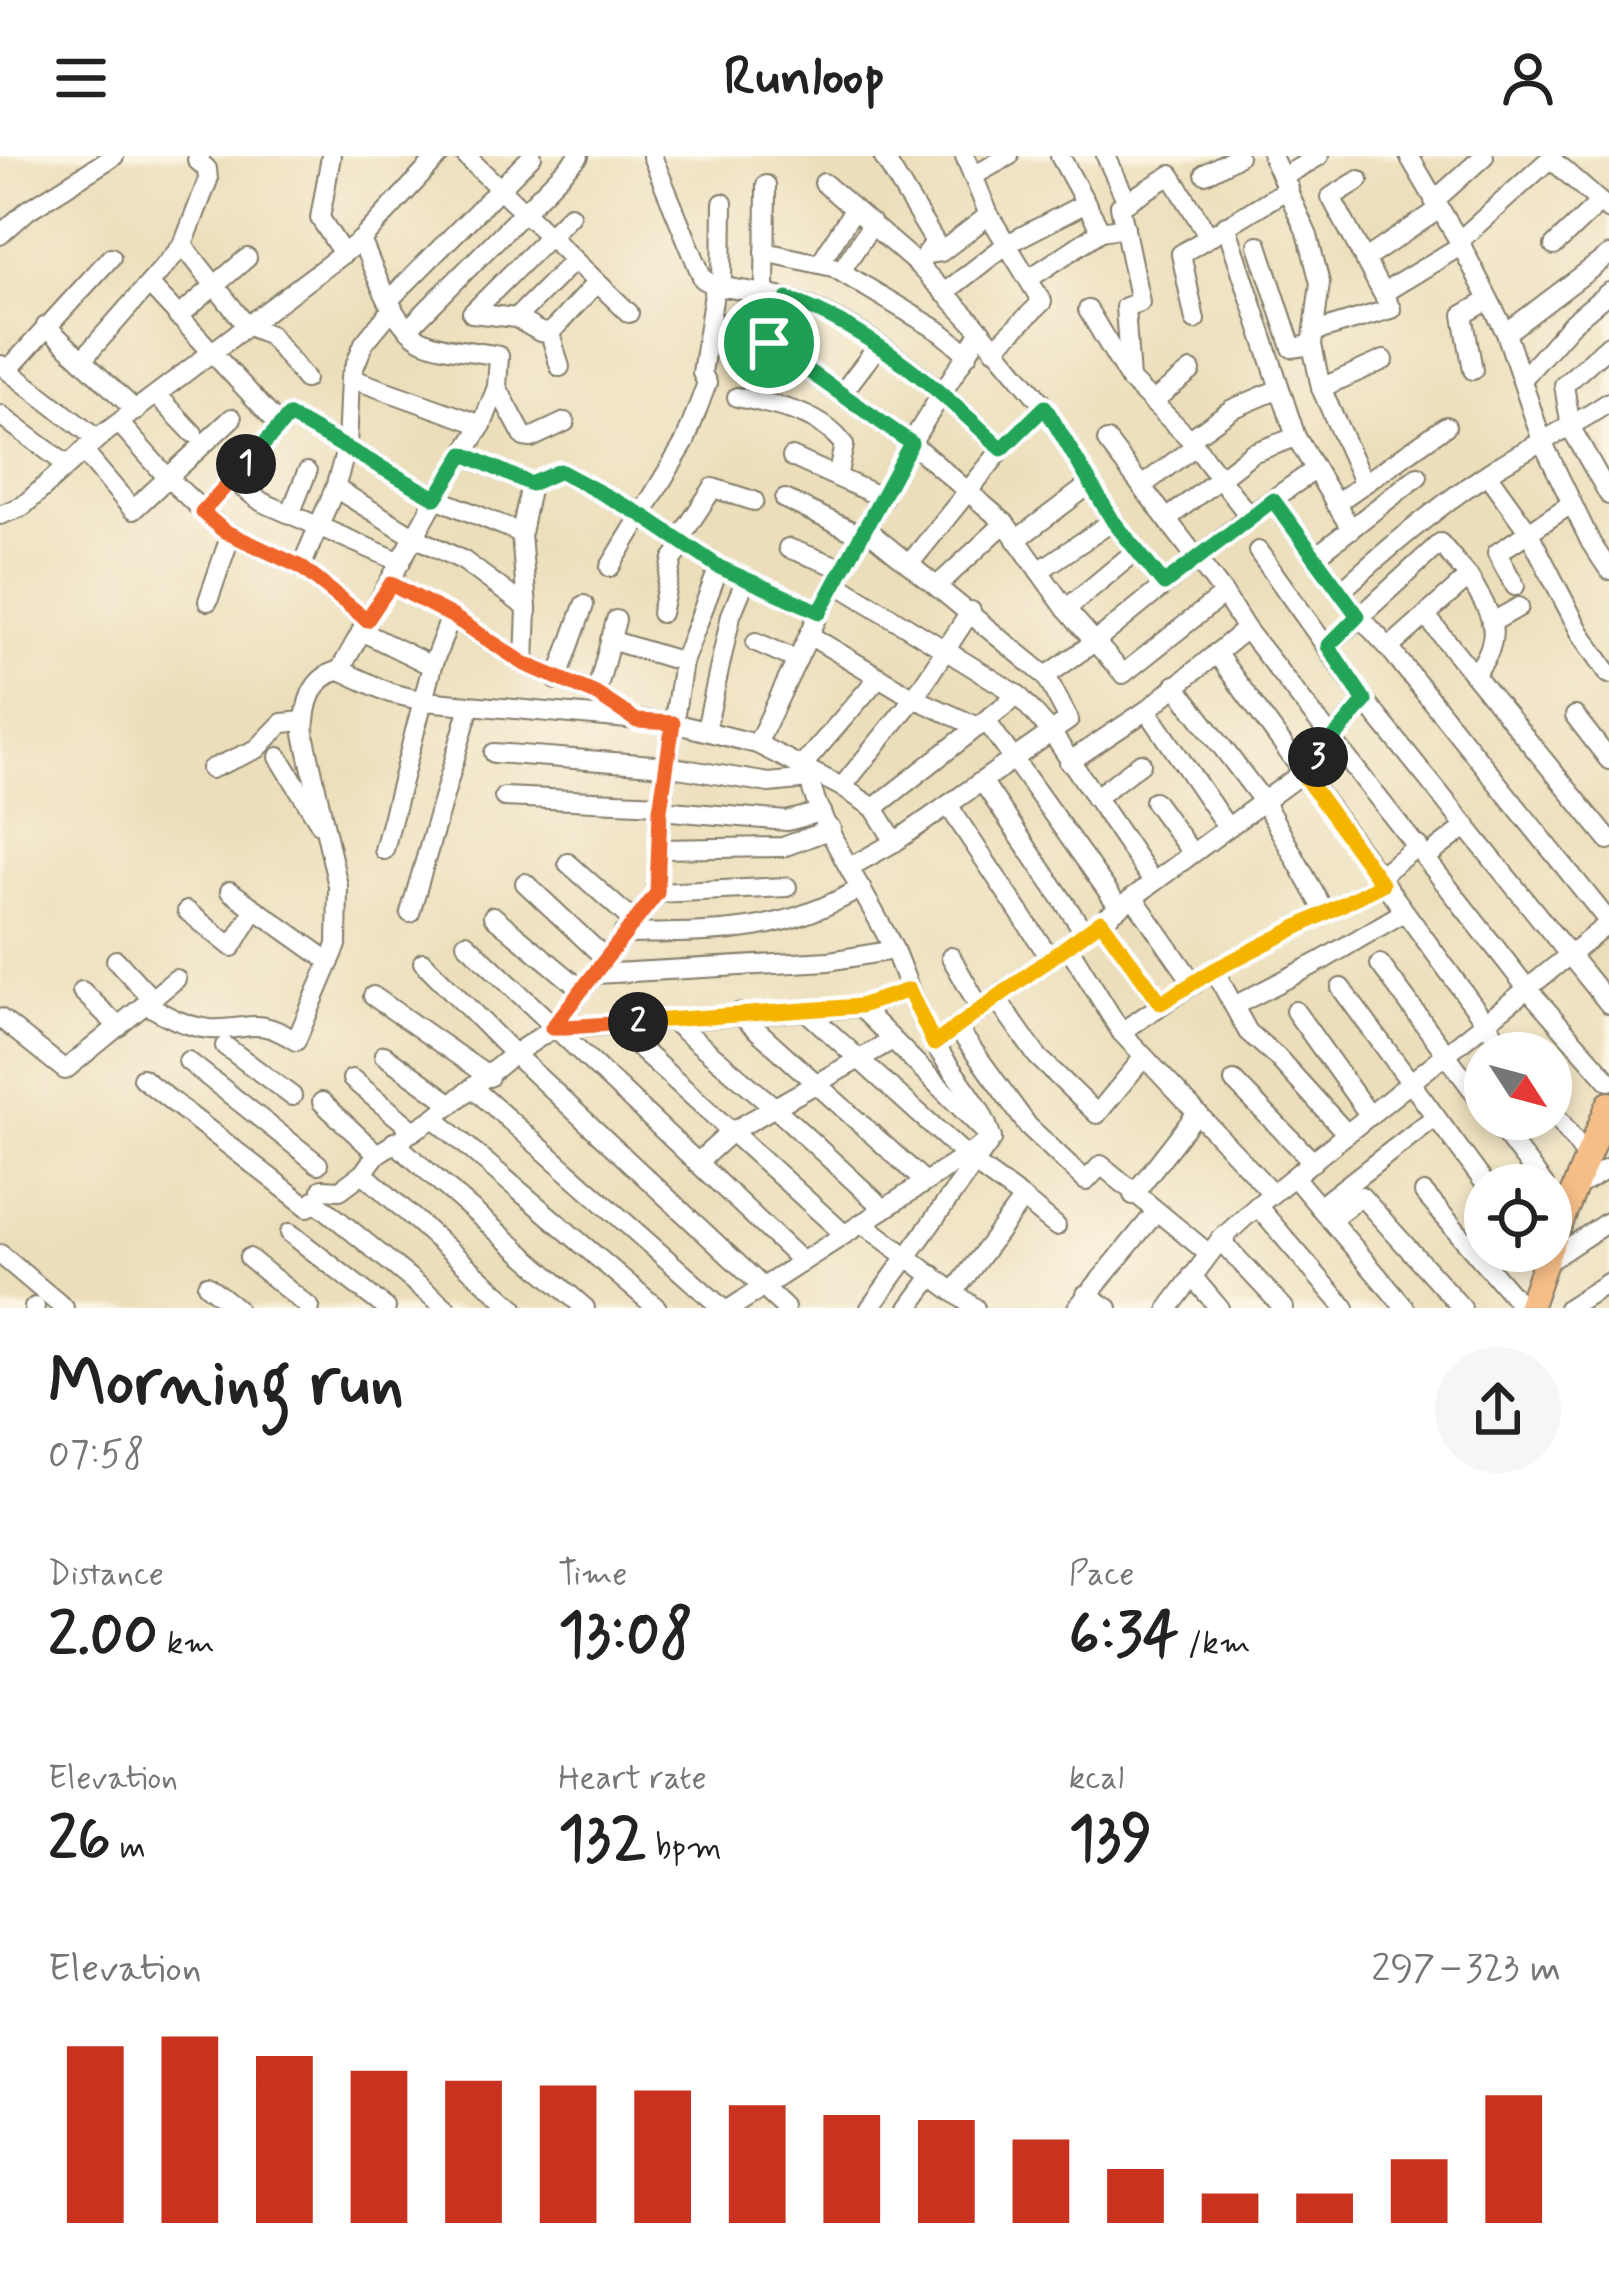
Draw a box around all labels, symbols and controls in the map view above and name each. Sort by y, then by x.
text: Runloop [724,43,885,114]
icon: menu [48,45,114,111]
icon: person [1495,45,1561,111]
pin [718,292,820,394]
icon: arrive [736,310,802,376]
pin: 1 [216,434,276,494]
text: 1 [239,442,253,486]
pin: 3 [1288,727,1348,787]
text: 3 [1311,735,1325,779]
pin: 2 [608,992,668,1052]
text: 2 [630,1000,646,1044]
north arrow [1464,1032,1572,1140]
map controls [1464,1032,1572,1272]
button: locate [1464,1164,1572,1272]
text: Morning run [48,1342,404,1428]
button: share [1435,1347,1561,1473]
text: 07:58 [48,1430,145,1481]
text: Distance [48,1553,164,1597]
text: Time [558,1553,627,1597]
text: Pace [1069,1553,1134,1597]
text: 2.00 [48,1597,158,1676]
text: 13:08 [558,1597,693,1676]
text: 6:34 [1069,1597,1179,1676]
text: km [158,1622,215,1666]
text: /km [1179,1622,1250,1666]
text: Elevation [48,1757,178,1801]
text: Heart rate [558,1757,707,1801]
text: kcal [1069,1757,1124,1801]
text: 26 [48,1801,111,1880]
text: 132 [558,1801,646,1880]
text: 139 [1069,1801,1152,1880]
text: m [111,1826,146,1870]
text: bpm [646,1826,722,1870]
text: Elevation [48,1944,202,1995]
text: 297–323 m [1371,1944,1561,1995]

